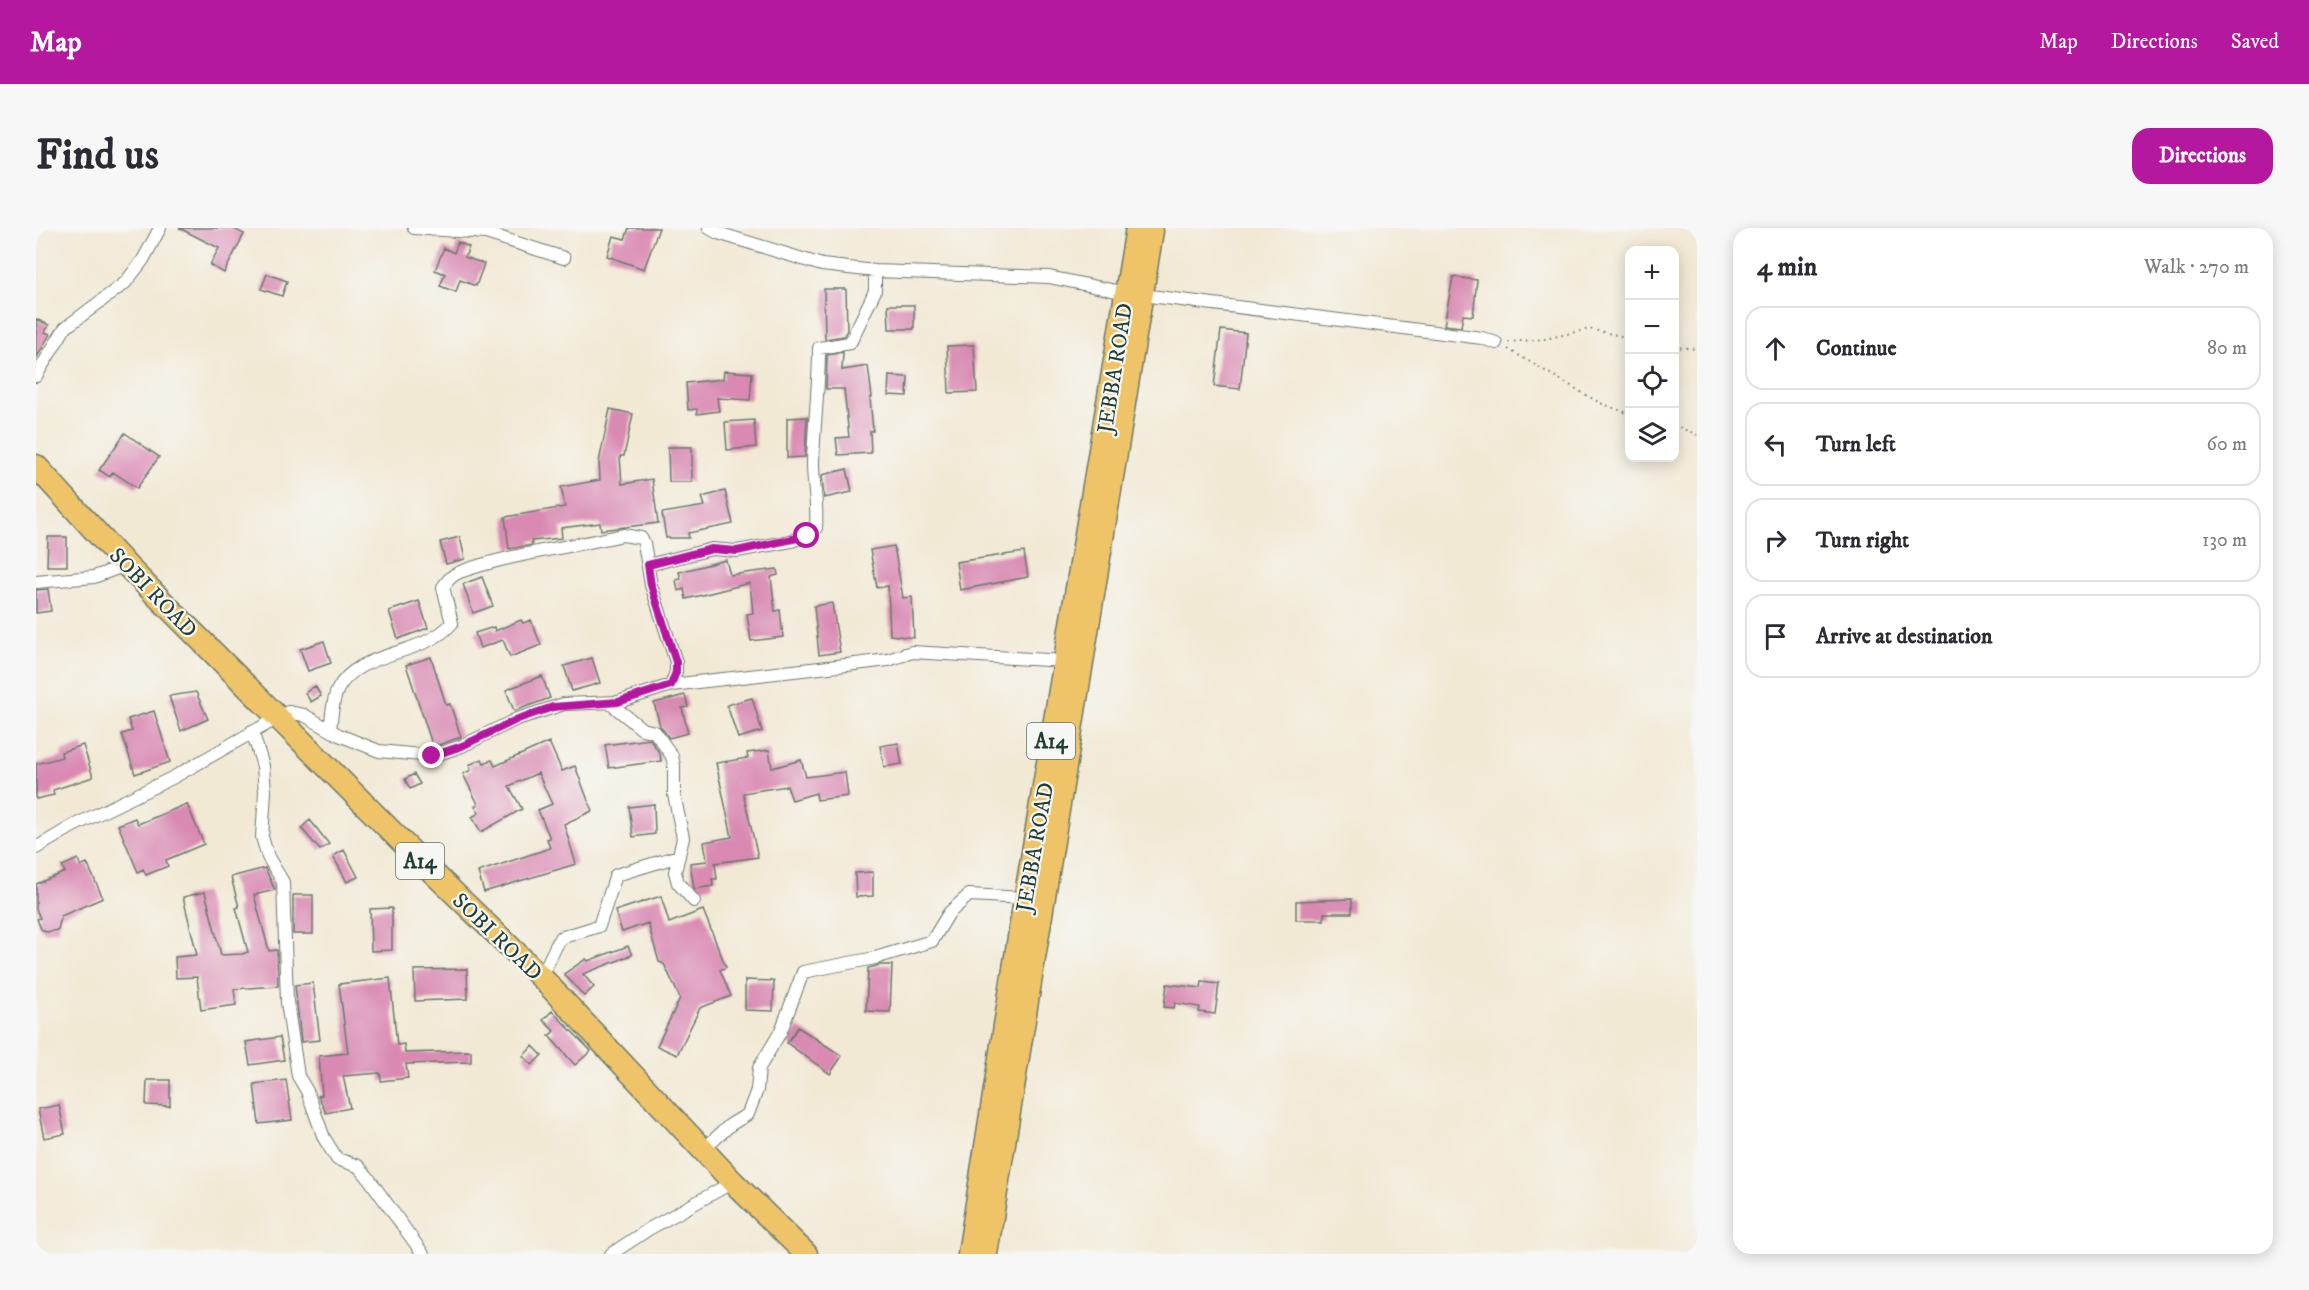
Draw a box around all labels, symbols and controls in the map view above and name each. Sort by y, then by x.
text: Map [30,25,82,60]
text: Map [2039,29,2078,55]
text: Directions [2111,29,2198,55]
text: Saved [2231,29,2279,55]
button: Directions [2132,128,2273,184]
text: Find us [36,130,159,182]
map controls [1625,246,1679,462]
button: + [1625,246,1679,300]
text: 4 min [1757,251,1817,284]
text: Walk · 270 m [2144,255,2249,280]
button: − [1625,300,1679,354]
street label: JEBBA ROAD [1092,301,1139,437]
icon: ahead [1759,332,1792,365]
text: Continue [1816,335,1897,362]
text: 80 m [2207,336,2247,361]
button: locate [1625,354,1679,408]
button: layers [1625,408,1679,462]
icon: left [1759,428,1792,461]
text: Turn left [1816,431,1896,458]
text: 60 m [2207,432,2247,457]
route start [793,522,819,548]
icon: right [1759,524,1792,557]
text: Turn right [1816,527,1909,554]
text: 130 m [2202,528,2247,553]
street label: SOBI ROAD [103,542,203,644]
icon: arrive [1759,620,1792,653]
text: Arrive at destination [1816,623,1993,650]
road number: A14 [1027,723,1075,759]
route end [418,742,444,768]
street label: JEBBA ROAD [1010,780,1060,916]
road number: A14 [396,843,444,879]
street label: SOBI ROAD [446,887,548,987]

